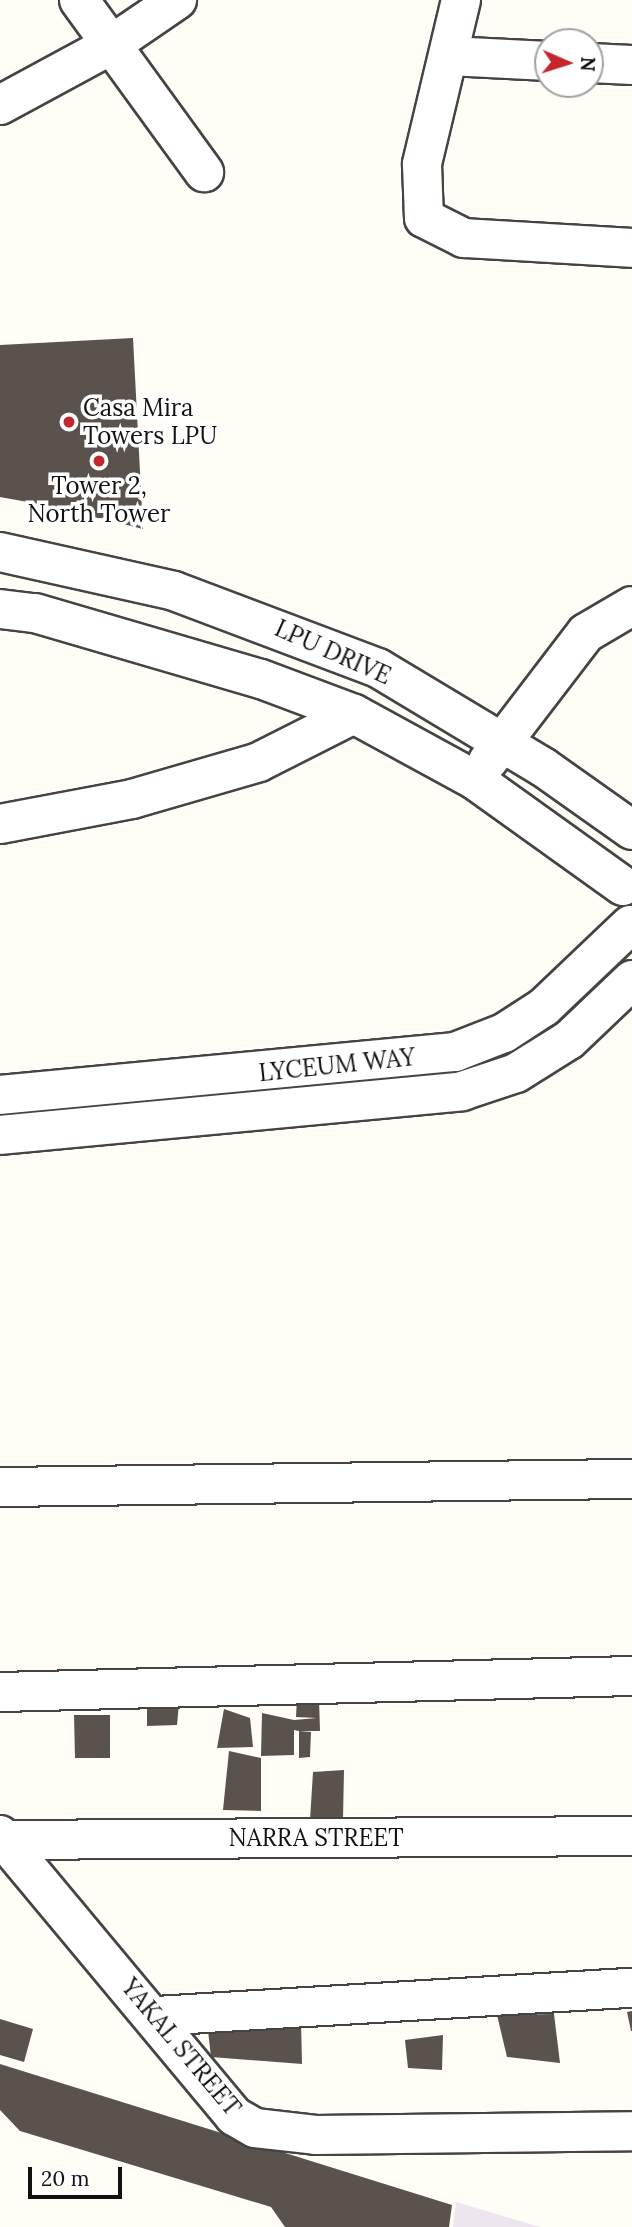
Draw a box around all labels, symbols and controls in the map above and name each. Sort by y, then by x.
north arrow [534,28,604,98]
text: N [576,56,600,72]
place label: Casa Mira Towers LPU [83,394,217,450]
marker: Casa Mira Towers LPU [61,414,77,430]
marker: Tower 2, North Tower [91,453,107,469]
place label: Tower 2, North Tower [28,472,170,528]
street label: LPU DRIVE [270,614,396,690]
street label: LYCEUM WAY [257,1042,417,1088]
street label: NARRA STREET [228,1824,404,1852]
street label: YAKAL STREET [115,1973,247,2121]
scale bar [32,2154,126,2198]
text: 20 m [41,2165,90,2192]

